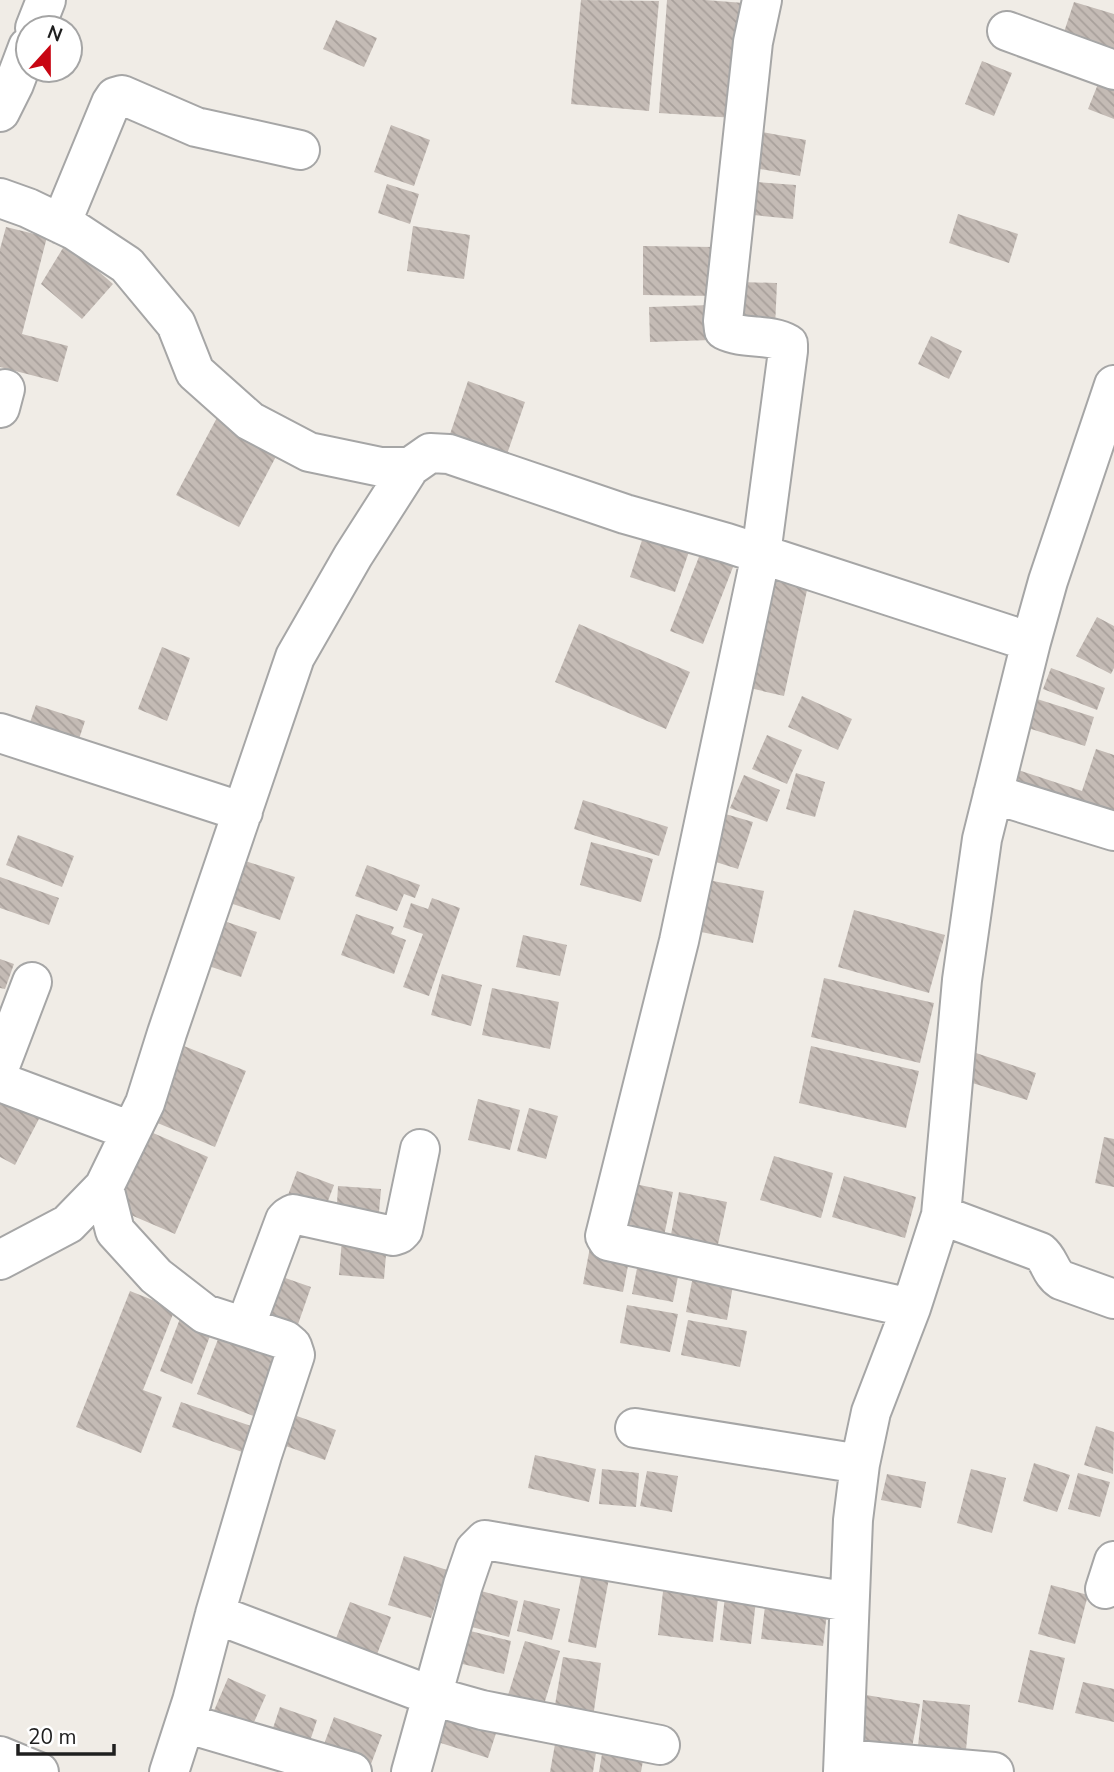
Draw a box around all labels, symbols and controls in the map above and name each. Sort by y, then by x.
north arrow [14,14,84,84]
text: N [43,19,66,49]
scale bar [18,1712,114,1756]
text: 20 m [28,1723,77,1751]

